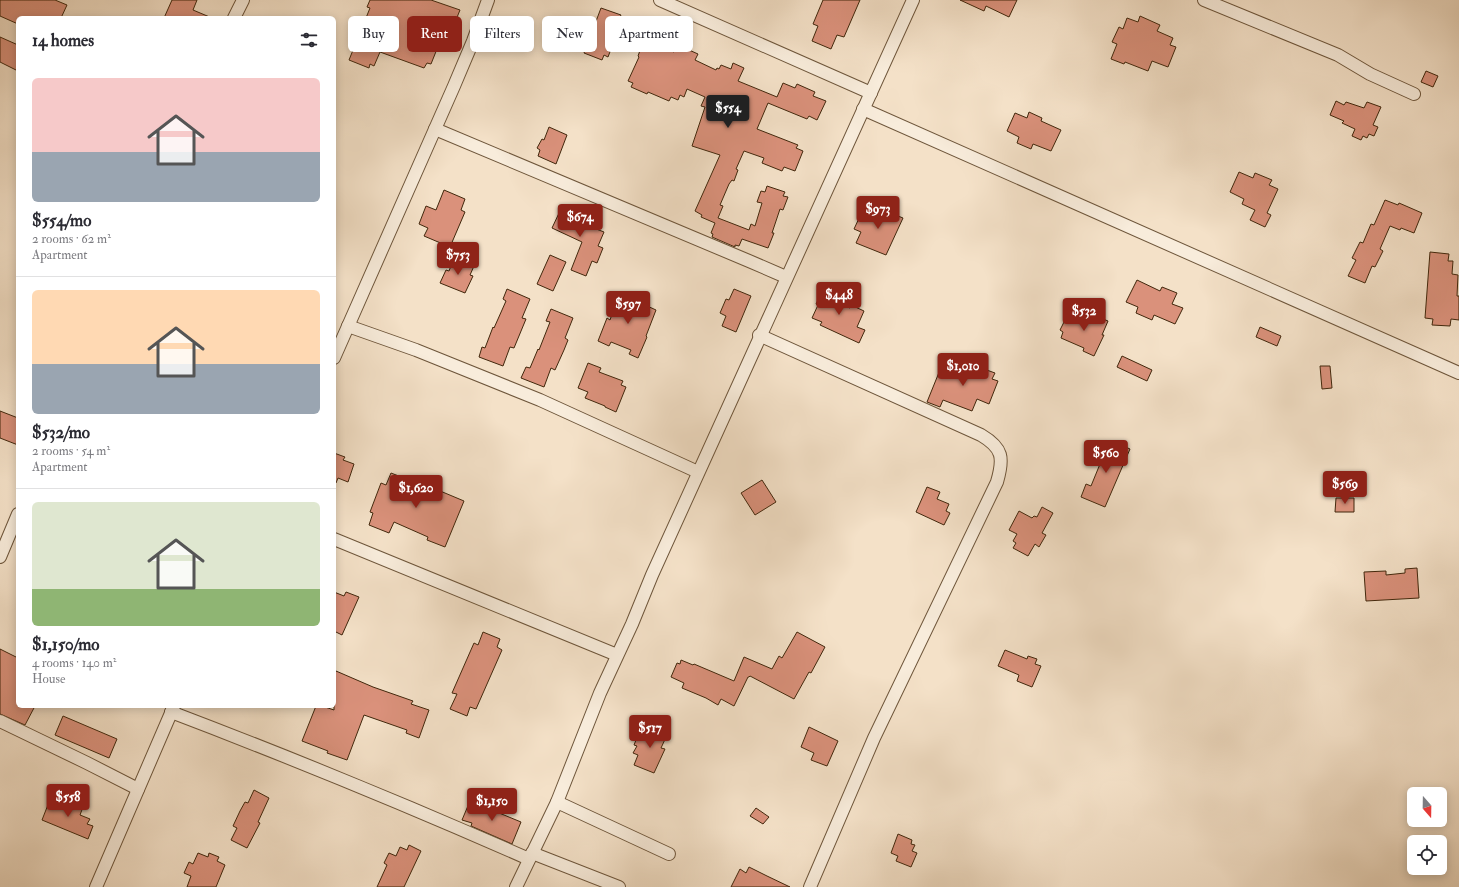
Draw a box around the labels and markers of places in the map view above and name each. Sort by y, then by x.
pin: $554 [704,95,752,129]
pin: $973 [854,196,902,230]
pin: $674 [556,204,604,238]
pin: $753 [434,242,482,276]
pin: $448 [815,282,863,316]
pin: $597 [604,291,652,325]
pin: $532 [1060,298,1108,332]
pin: $1,010 [930,353,996,387]
pin: $560 [1082,440,1130,474]
pin: $569 [1321,471,1369,505]
pin: $1,620 [383,475,449,509]
pin: $517 [626,715,674,749]
pin: $558 [44,784,92,818]
pin: $1,150 [459,788,525,822]

